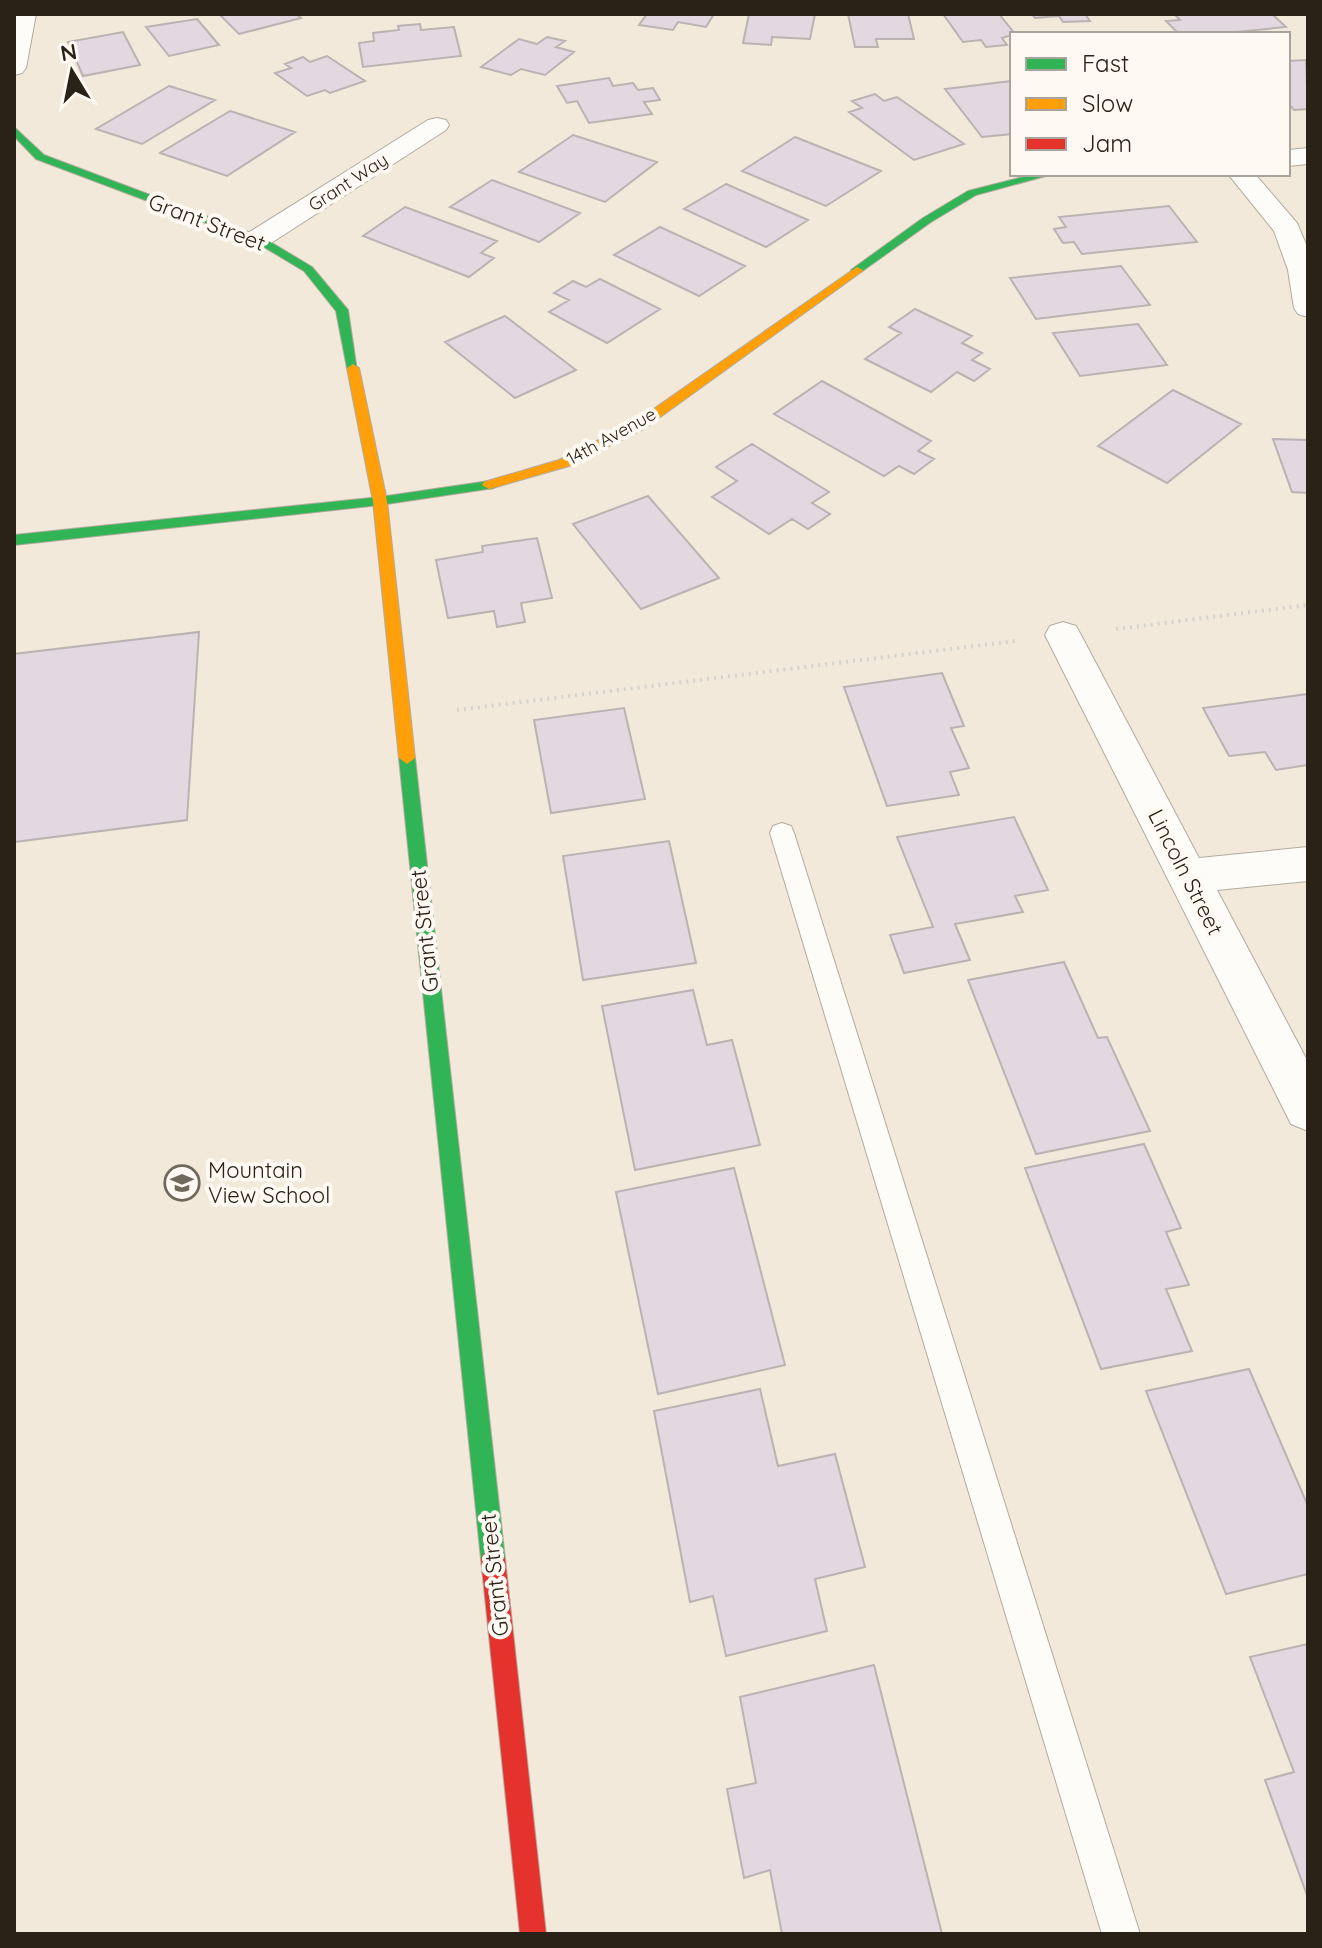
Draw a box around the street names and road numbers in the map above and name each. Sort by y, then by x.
street label: Grant Way [304,148,392,216]
street label: Grant Street [145,187,269,257]
street label: 14th Avenue [562,402,660,470]
street label: Lincoln Street [1142,804,1230,940]
street label: Grant Street [404,868,444,994]
street label: Grant Street [474,1512,514,1638]

